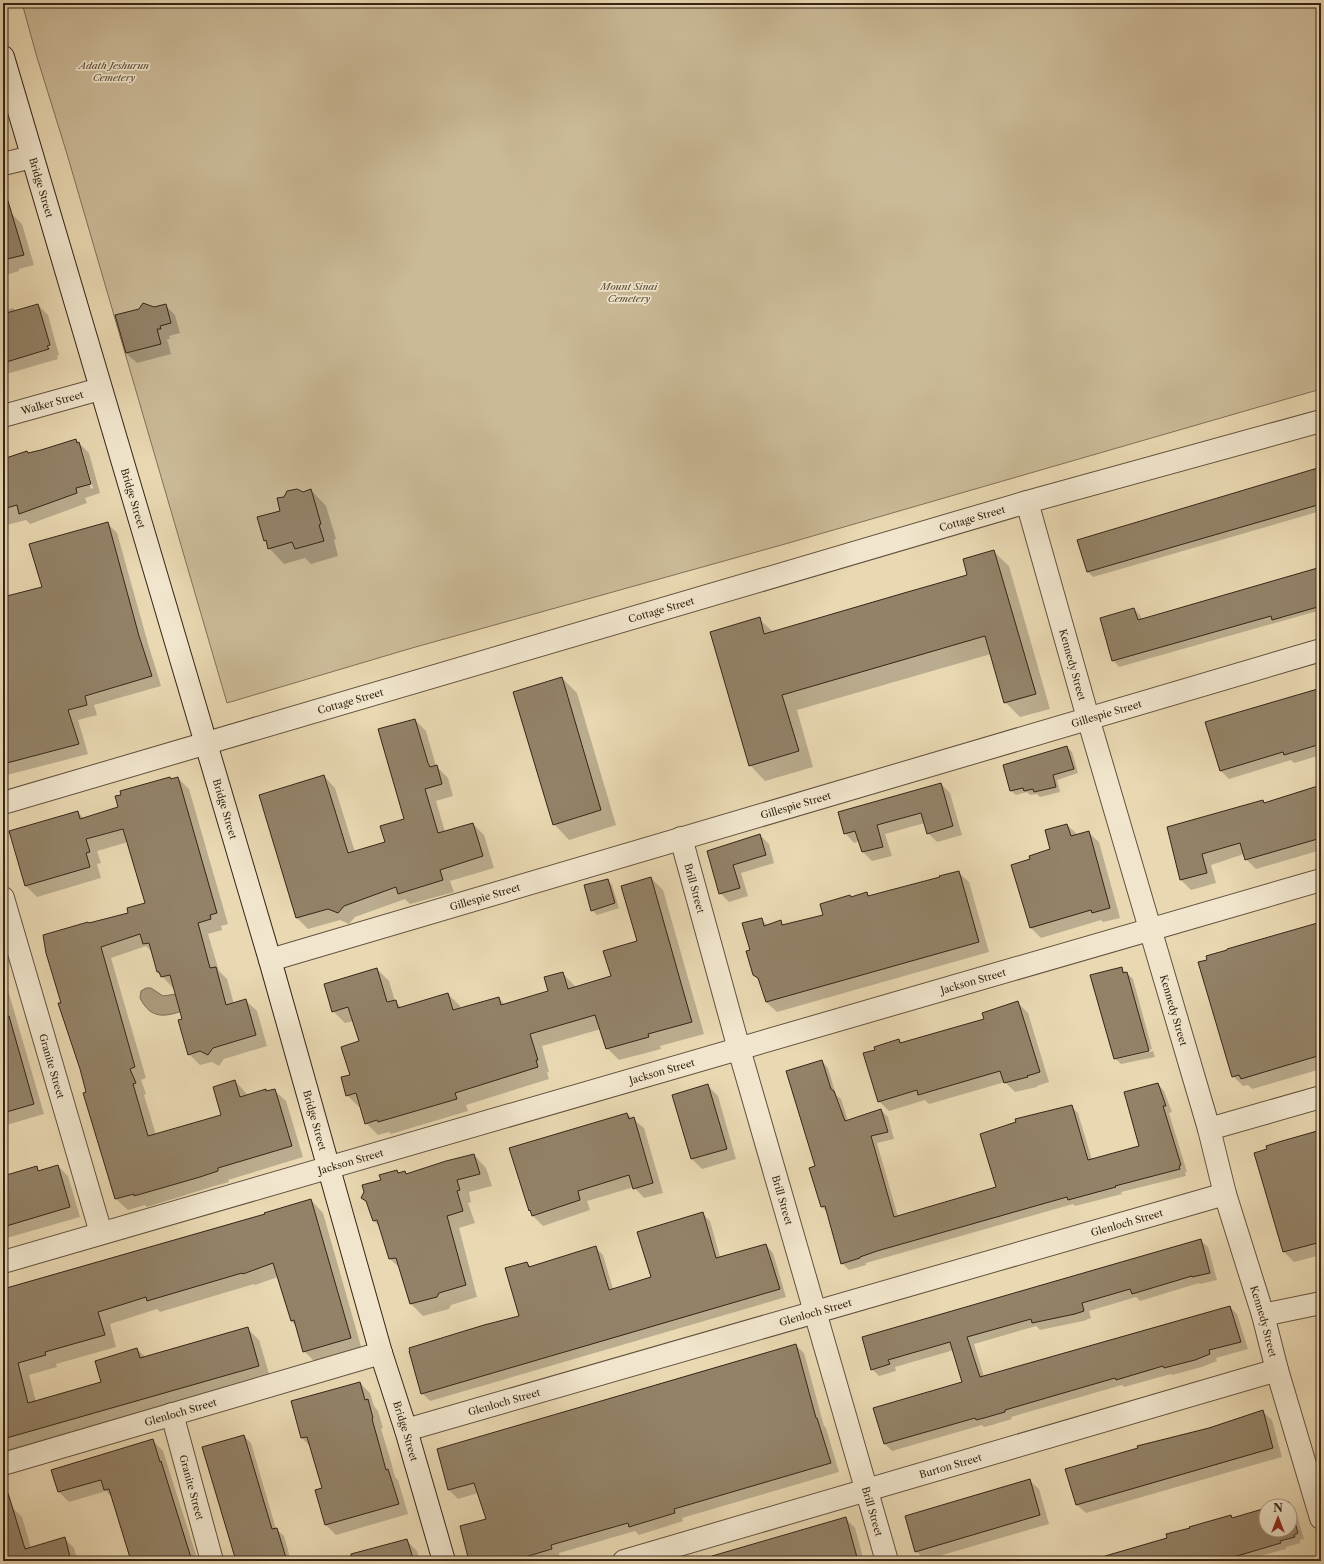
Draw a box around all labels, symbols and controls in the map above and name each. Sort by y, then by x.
park label: Adath Jeshurun Cemetery [77,59,149,84]
street label: Bridge Street [27,156,57,220]
park label: Mount Sinai Cemetery [600,280,658,305]
street label: Walker Street [18,387,85,417]
street label: Bridge Street [118,466,149,530]
street label: Cottage Street [937,502,1007,534]
street label: Cottage Street [627,594,696,625]
street label: Kennedy Street [1057,627,1089,702]
street label: Cottage Street [316,685,385,717]
street label: Gillespie Street [1070,697,1144,730]
street label: Bridge Street [210,777,240,841]
street label: Gillespie Street [759,788,833,822]
street label: Brill Street [682,862,708,915]
street label: Gillespie Street [448,880,522,913]
street label: Jackson Street [937,965,1008,997]
street label: Kennedy Street [1157,973,1191,1048]
street label: Granite Street [36,1032,68,1100]
street label: Jackson Street [626,1055,697,1087]
street label: Bridge Street [301,1088,330,1152]
street label: Jackson Street [315,1145,385,1177]
street label: Brill Street [769,1174,796,1227]
street label: Glenloch Street [1089,1206,1165,1239]
street label: Kennedy Street [1248,1284,1280,1359]
street label: Glenloch Street [778,1295,853,1329]
street label: Glenloch Street [466,1385,542,1418]
street label: Glenloch Street [143,1395,219,1429]
street label: Bridge Street [391,1399,421,1463]
street label: Burton Street [918,1450,984,1481]
street label: Granite Street [177,1453,207,1522]
street label: Brill Street [859,1485,886,1538]
north arrow [1258,1498,1298,1538]
text: N [1273,1501,1283,1515]

